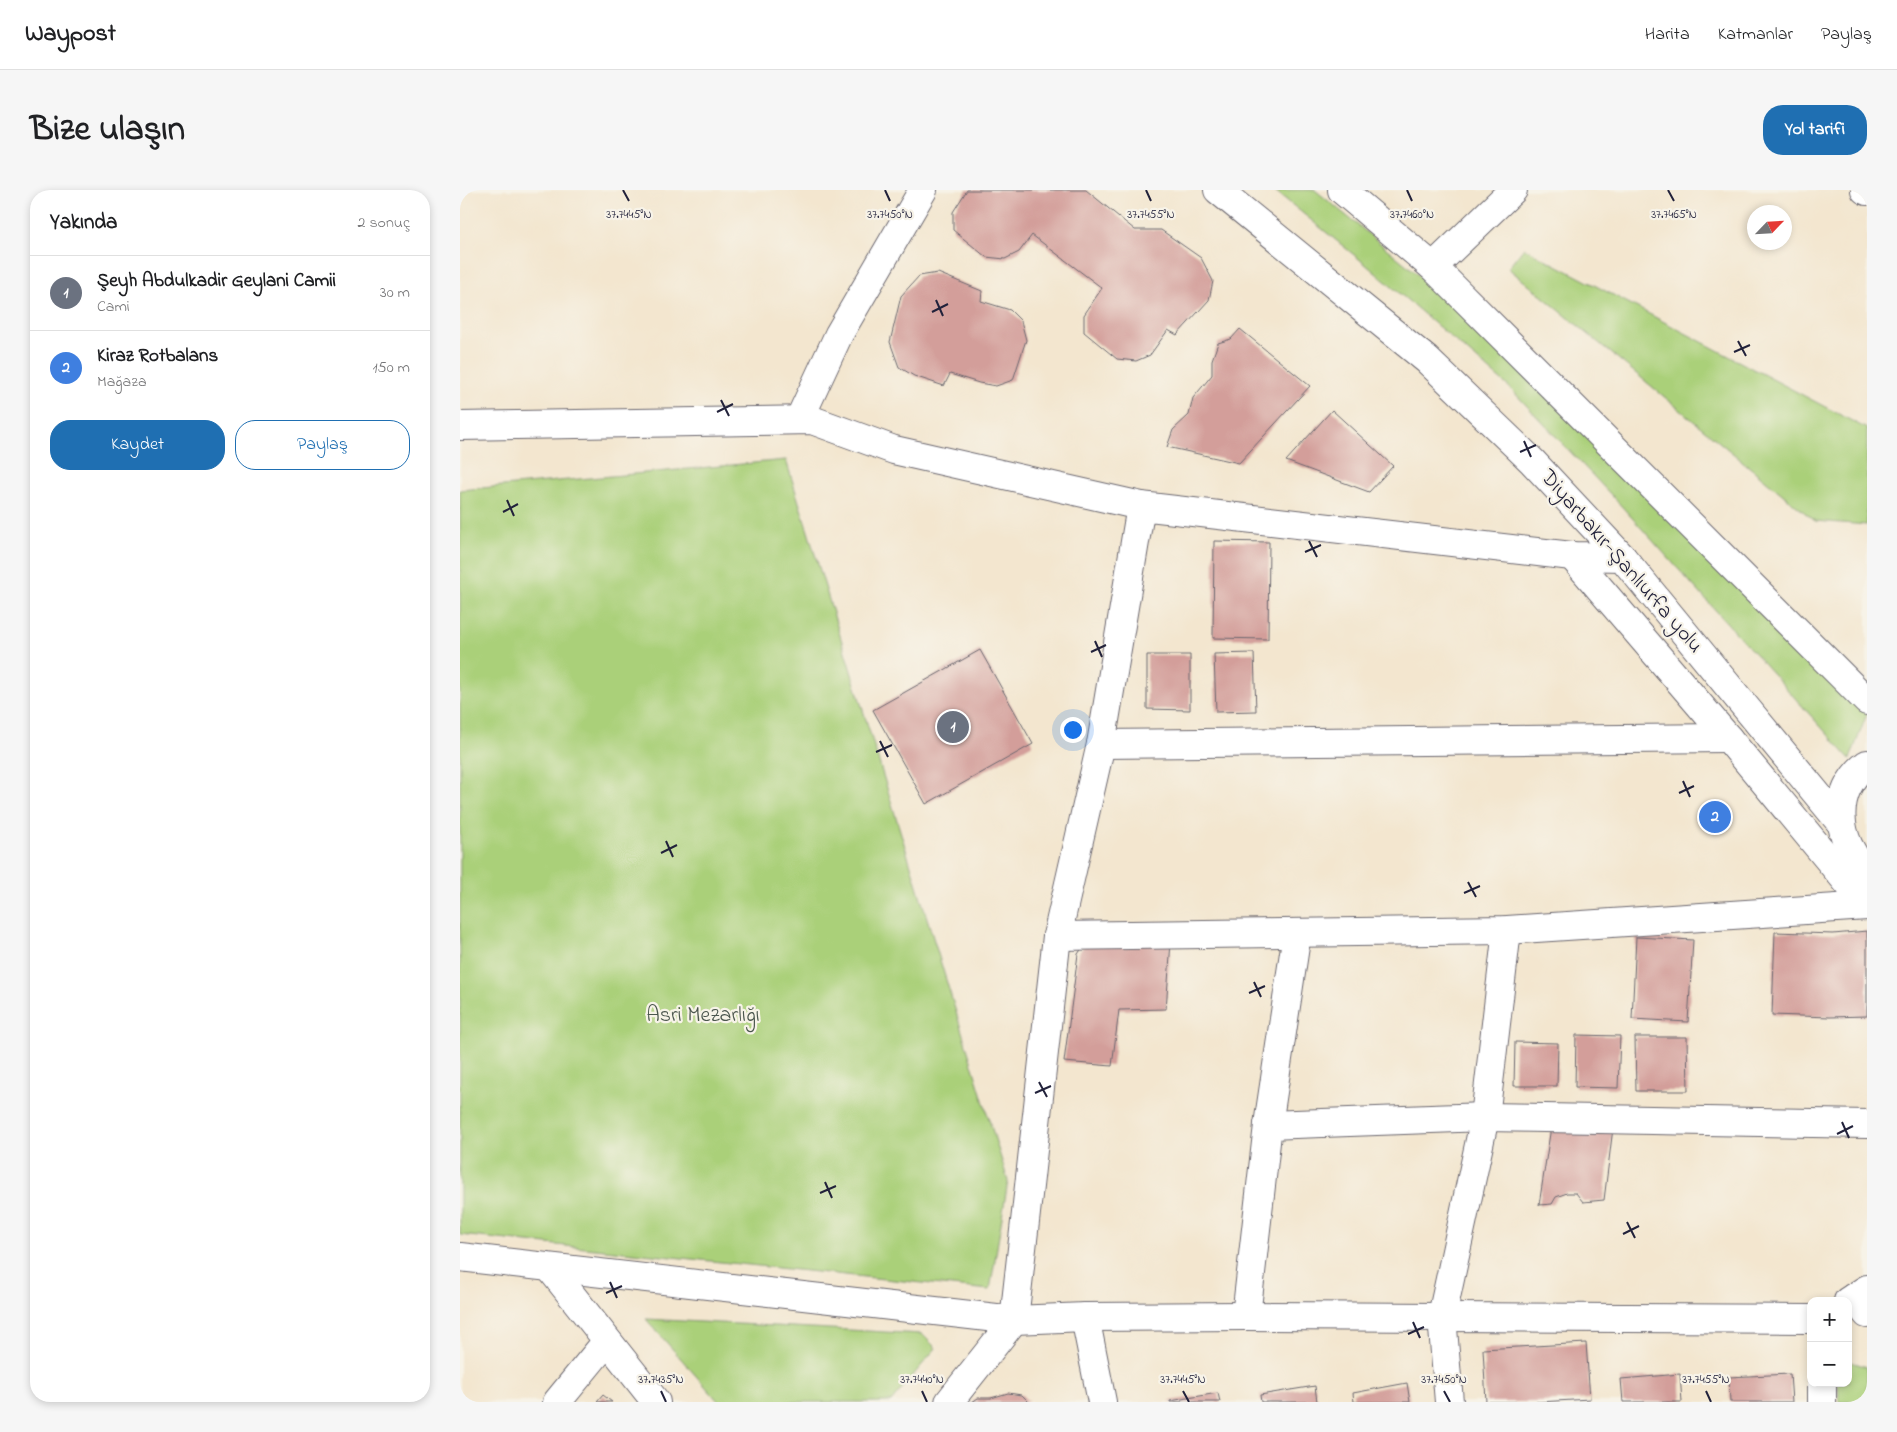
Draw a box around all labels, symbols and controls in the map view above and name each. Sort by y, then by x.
text: Waypost [25,17,116,52]
text: Harita [1645,22,1690,48]
text: Katmanlar [1718,22,1793,48]
text: Paylaş [1821,22,1872,48]
text: Bize ulaşın [30,105,185,156]
button: Yol tarifi [1763,105,1867,155]
north arrow [1747,205,1792,250]
text: 37.7445°N [606,206,652,224]
text: 37.7450°N [867,206,913,224]
text: 37.7455°N [1127,206,1175,224]
text: 37.7460°N [1390,206,1434,224]
text: 37.7465°N [1651,206,1697,224]
text: Yakında [50,208,117,238]
text: 2 sonuç [357,211,410,235]
text: Şeyh Abdulkadir Geylani Camii [97,268,336,295]
text: 1 [63,281,69,305]
text: 30 m [380,281,410,305]
text: Cami [97,295,130,319]
text: Kiraz Rotbalans [97,343,218,370]
text: 2 [62,356,70,380]
text: 150 m [372,356,410,380]
text: Mağaza [97,370,147,394]
button: Kaydet [50,420,225,470]
button: Paylaş [235,420,410,470]
street label: Diyarbakır-Şanlıurfa yolu [1531,462,1710,662]
pin: 1 [937,708,969,746]
your location [1060,717,1086,743]
pin: 2 [1699,798,1731,836]
park label: Asri Mezarlığı [646,1000,760,1033]
map controls [1807,1297,1852,1387]
button: + [1807,1297,1852,1342]
button: − [1807,1342,1852,1387]
text: 37.7435°N [638,1371,684,1389]
text: 37.7440°N [900,1371,944,1389]
text: 37.7445°N [1160,1371,1206,1389]
text: 37.7450°N [1421,1371,1467,1389]
text: 37.7455°N [1682,1371,1730,1389]

